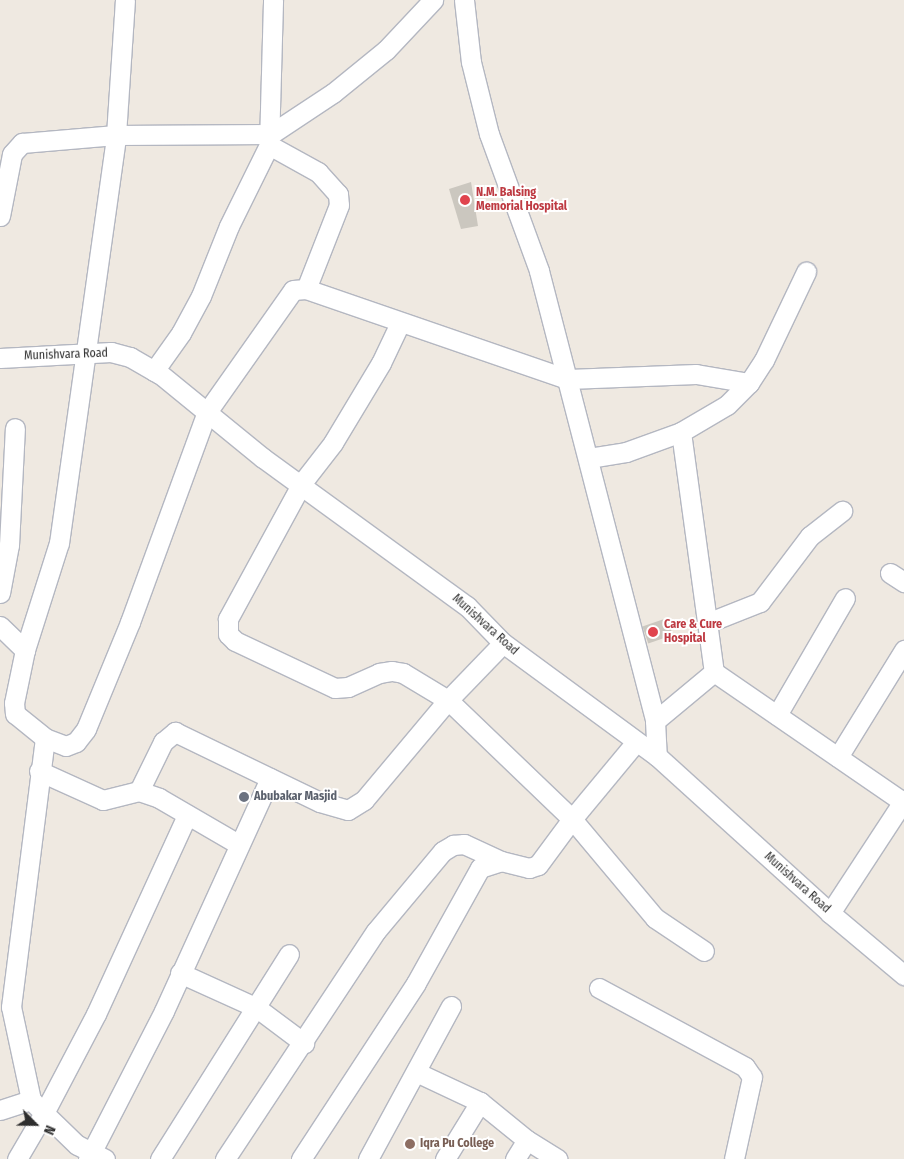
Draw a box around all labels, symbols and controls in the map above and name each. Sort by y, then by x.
place label: N.M. Balsing Memorial Hospital [476,186,567,214]
marker: N.M. Balsing Memorial Hospital [458,193,472,207]
street label: Munishvara Road [24,346,108,364]
street label: Munishvara Road [449,592,521,658]
place label: Care & Cure Hospital [664,618,722,646]
marker: Care & Cure Hospital [646,625,660,639]
place label: Abubakar Masjid [254,790,337,804]
marker: Abubakar Masjid [238,791,250,803]
street label: Munishvara Road [761,850,833,916]
north arrow [10,1099,60,1149]
text: N [40,1123,59,1137]
place label: Iqra Pu College [420,1137,494,1151]
marker: Iqra Pu College [404,1138,416,1150]

